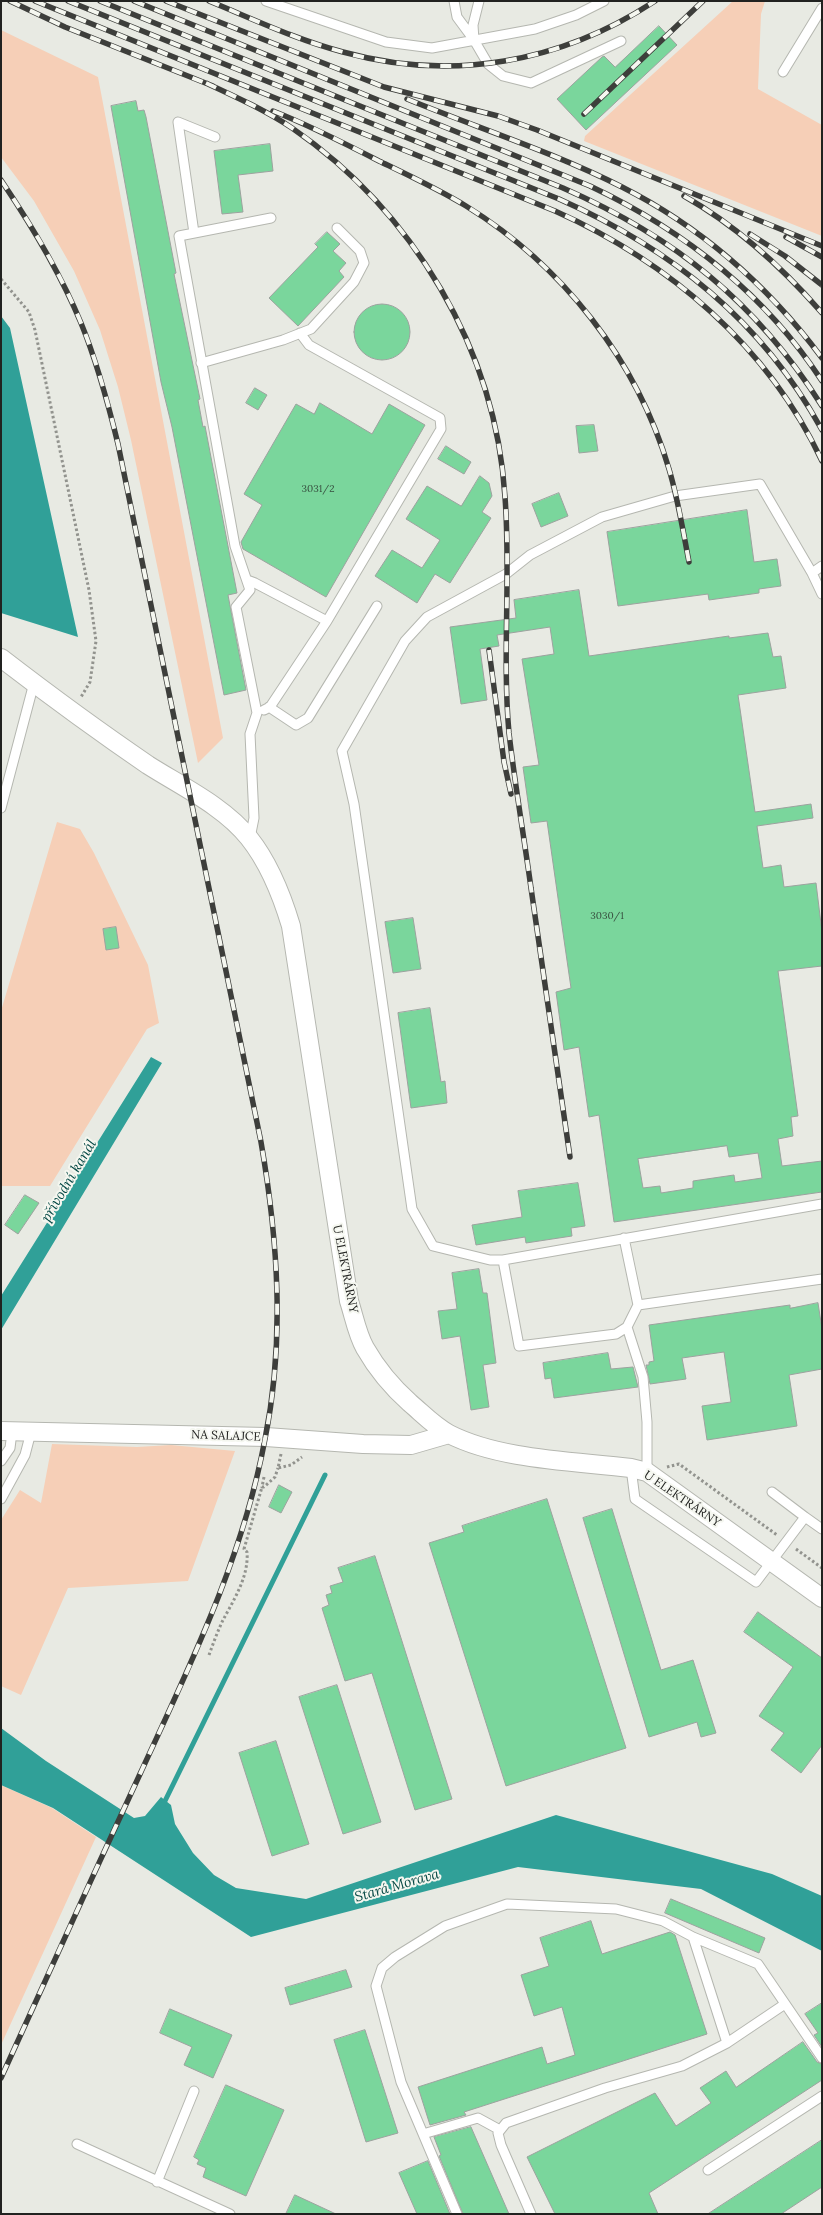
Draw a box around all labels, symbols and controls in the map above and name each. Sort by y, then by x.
house number: 3031/2 [301,483,335,495]
house number: 3030/1 [590,910,624,922]
water label: přívodní kanál [38,1137,100,1225]
street label: U ELEKTRÁRNY [329,1224,361,1314]
street label: NA SALAJCE [191,1428,261,1444]
street label: U ELEKTRÁRNY [641,1468,723,1530]
water label: Stará Morava [353,1866,441,1906]

